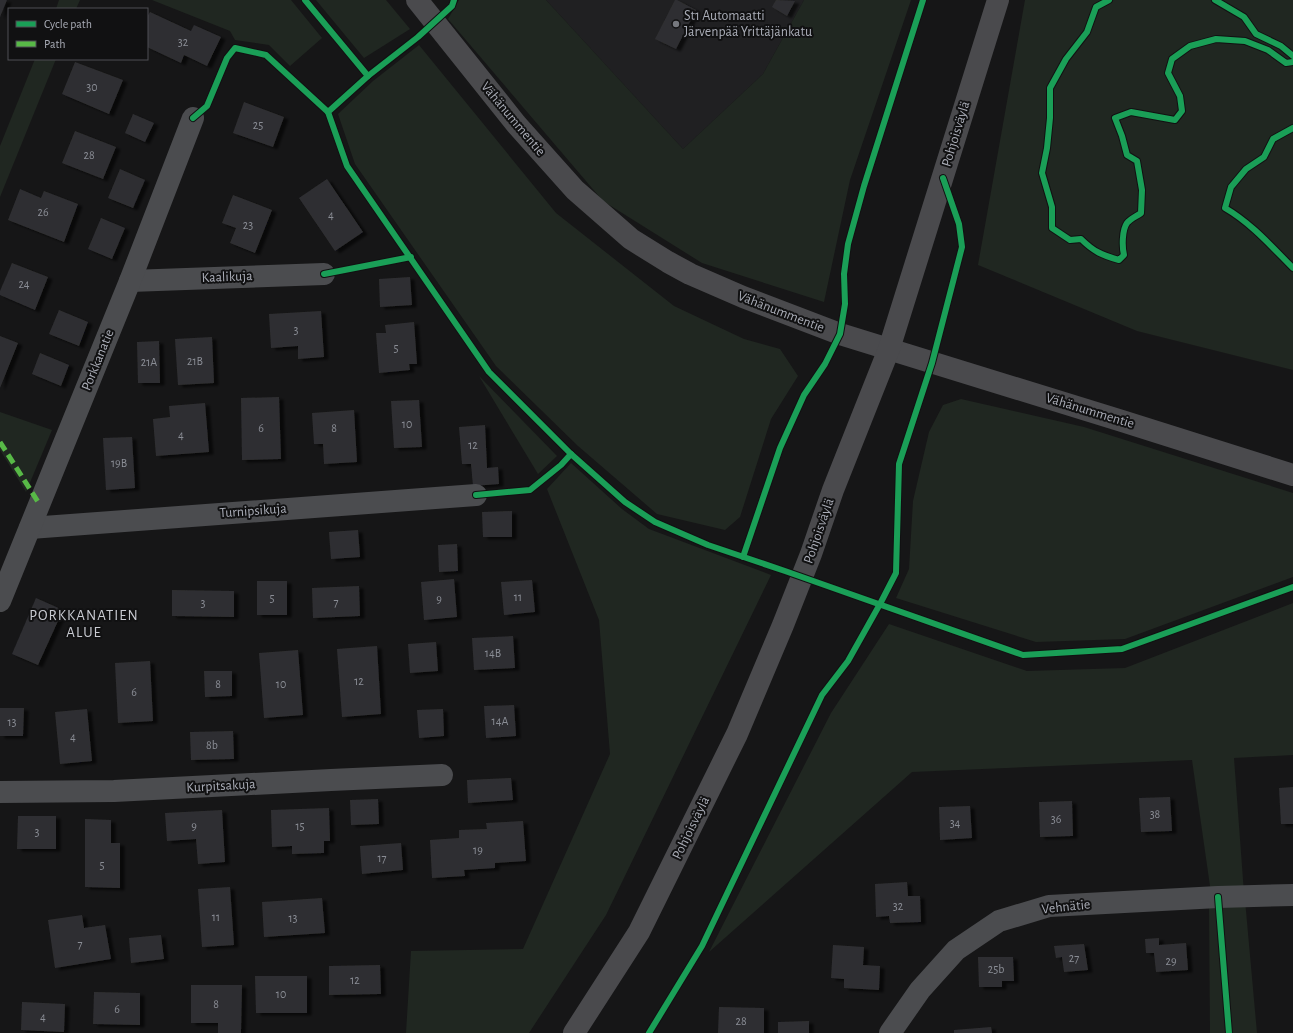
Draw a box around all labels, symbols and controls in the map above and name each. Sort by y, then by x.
legend [8,8,148,60]
place label: St1 Automaatti Järvenpää Yrittäjänkatu [684,9,812,39]
text: Cycle path [44,18,92,31]
marker: St1 Automaatti Järvenpää Yrittäjänkatu [671,19,681,29]
house number: 32 [178,36,189,48]
text: Path [44,38,66,50]
street label: Vähänummentie [478,79,548,159]
house number: 30 [86,81,98,93]
street label: Pohjoisväylä [939,99,973,169]
house number: 25 [253,119,263,131]
house number: 28 [83,149,95,161]
house number: 26 [37,206,49,218]
house number: 4 [328,209,334,221]
house number: 23 [243,219,253,231]
street label: Kaalikuja [201,269,253,285]
house number: 24 [18,278,30,290]
street label: Vähänummentie [736,289,826,335]
house number: 3 [294,324,299,336]
street label: Porkkanatie [79,327,117,393]
house number: 5 [393,342,399,354]
house number: 21B [187,355,203,367]
house number: 21A [141,356,157,368]
street label: Vähänummentie [1044,391,1136,431]
house number: 10 [402,418,412,430]
house number: 6 [258,422,264,434]
house number: 8 [331,422,337,434]
house number: 4 [178,429,184,441]
house number: 12 [468,439,478,451]
house number: 19B [111,457,127,469]
street label: Pohjoisväylä [801,496,837,565]
street label: Turnipsikuja [219,502,288,520]
house number: 11 [514,591,522,603]
house number: 5 [269,592,275,604]
house number: 9 [436,593,442,605]
house number: 7 [333,596,339,608]
house number: 3 [201,597,206,609]
district label: PORKKANATIEN ALUE [29,608,139,640]
house number: 14B [485,647,501,659]
house number: 12 [354,675,364,687]
house number: 8 [215,678,221,690]
house number: 10 [276,678,286,690]
house number: 6 [131,686,137,698]
house number: 14A [492,715,508,727]
house number: 13 [7,716,17,728]
house number: 4 [70,731,76,743]
house number: 8b [206,739,218,751]
street label: Kurpitsakuja [186,777,256,795]
street label: Pohjoisväylä [670,794,712,862]
house number: 38 [1150,808,1161,820]
house number: 36 [1051,813,1062,825]
house number: 34 [950,817,961,829]
house number: 9 [191,820,197,832]
house number: 15 [295,820,305,832]
house number: 3 [35,826,40,838]
house number: 19 [473,844,483,856]
house number: 17 [377,852,387,864]
house number: 5 [99,859,105,871]
street label: Vehnätie [1041,897,1091,917]
house number: 32 [893,900,904,912]
house number: 11 [212,911,220,923]
house number: 13 [288,912,298,924]
house number: 7 [77,938,83,950]
house number: 27 [1069,952,1079,964]
house number: 29 [1165,955,1177,967]
house number: 25b [988,963,1004,975]
house number: 12 [350,974,360,986]
house number: 10 [276,988,286,1000]
house number: 8 [213,998,219,1010]
house number: 6 [114,1003,120,1015]
house number: 4 [40,1011,46,1023]
house number: 28 [735,1015,747,1027]

